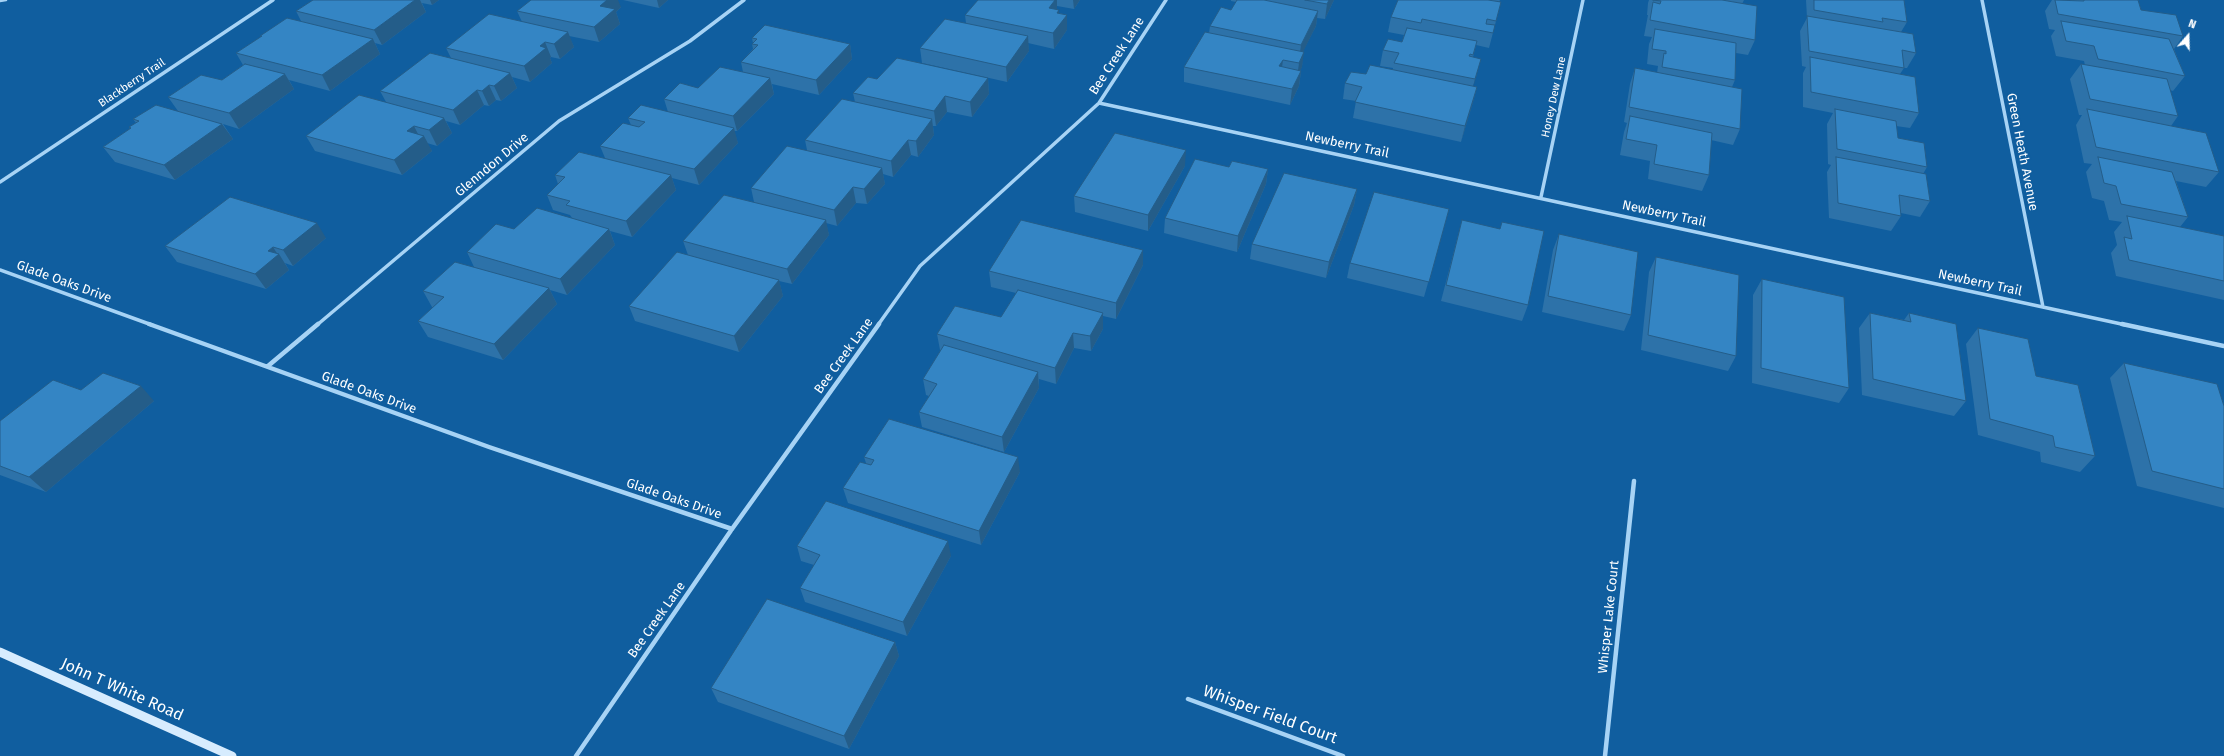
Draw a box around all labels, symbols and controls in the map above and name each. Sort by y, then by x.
street label: Bee Creek Lane [1086,14,1148,98]
north arrow [2168,16,2208,56]
text: N [2187,17,2198,32]
street label: Honey Dew Lane [1539,55,1569,139]
street label: Blackberry Trail [96,56,168,110]
street label: Green Heath Avenue [2003,92,2041,212]
street label: Newberry Trail [1304,128,1390,162]
street label: Glenndon Drive [452,130,532,200]
street label: Newberry Trail [1621,197,1707,231]
street label: Glade Oaks Drive [14,258,114,306]
street label: Newberry Trail [1937,266,2023,300]
street label: Bee Creek Lane [811,315,877,397]
street label: Glade Oaks Drive [319,369,419,417]
street label: Glade Oaks Drive [624,475,724,523]
street label: Whisper Lake Court [1595,560,1623,674]
street label: Bee Creek Lane [625,579,689,661]
street label: John T White Road [58,654,186,726]
street label: Whisper Field Court [1200,682,1340,748]

